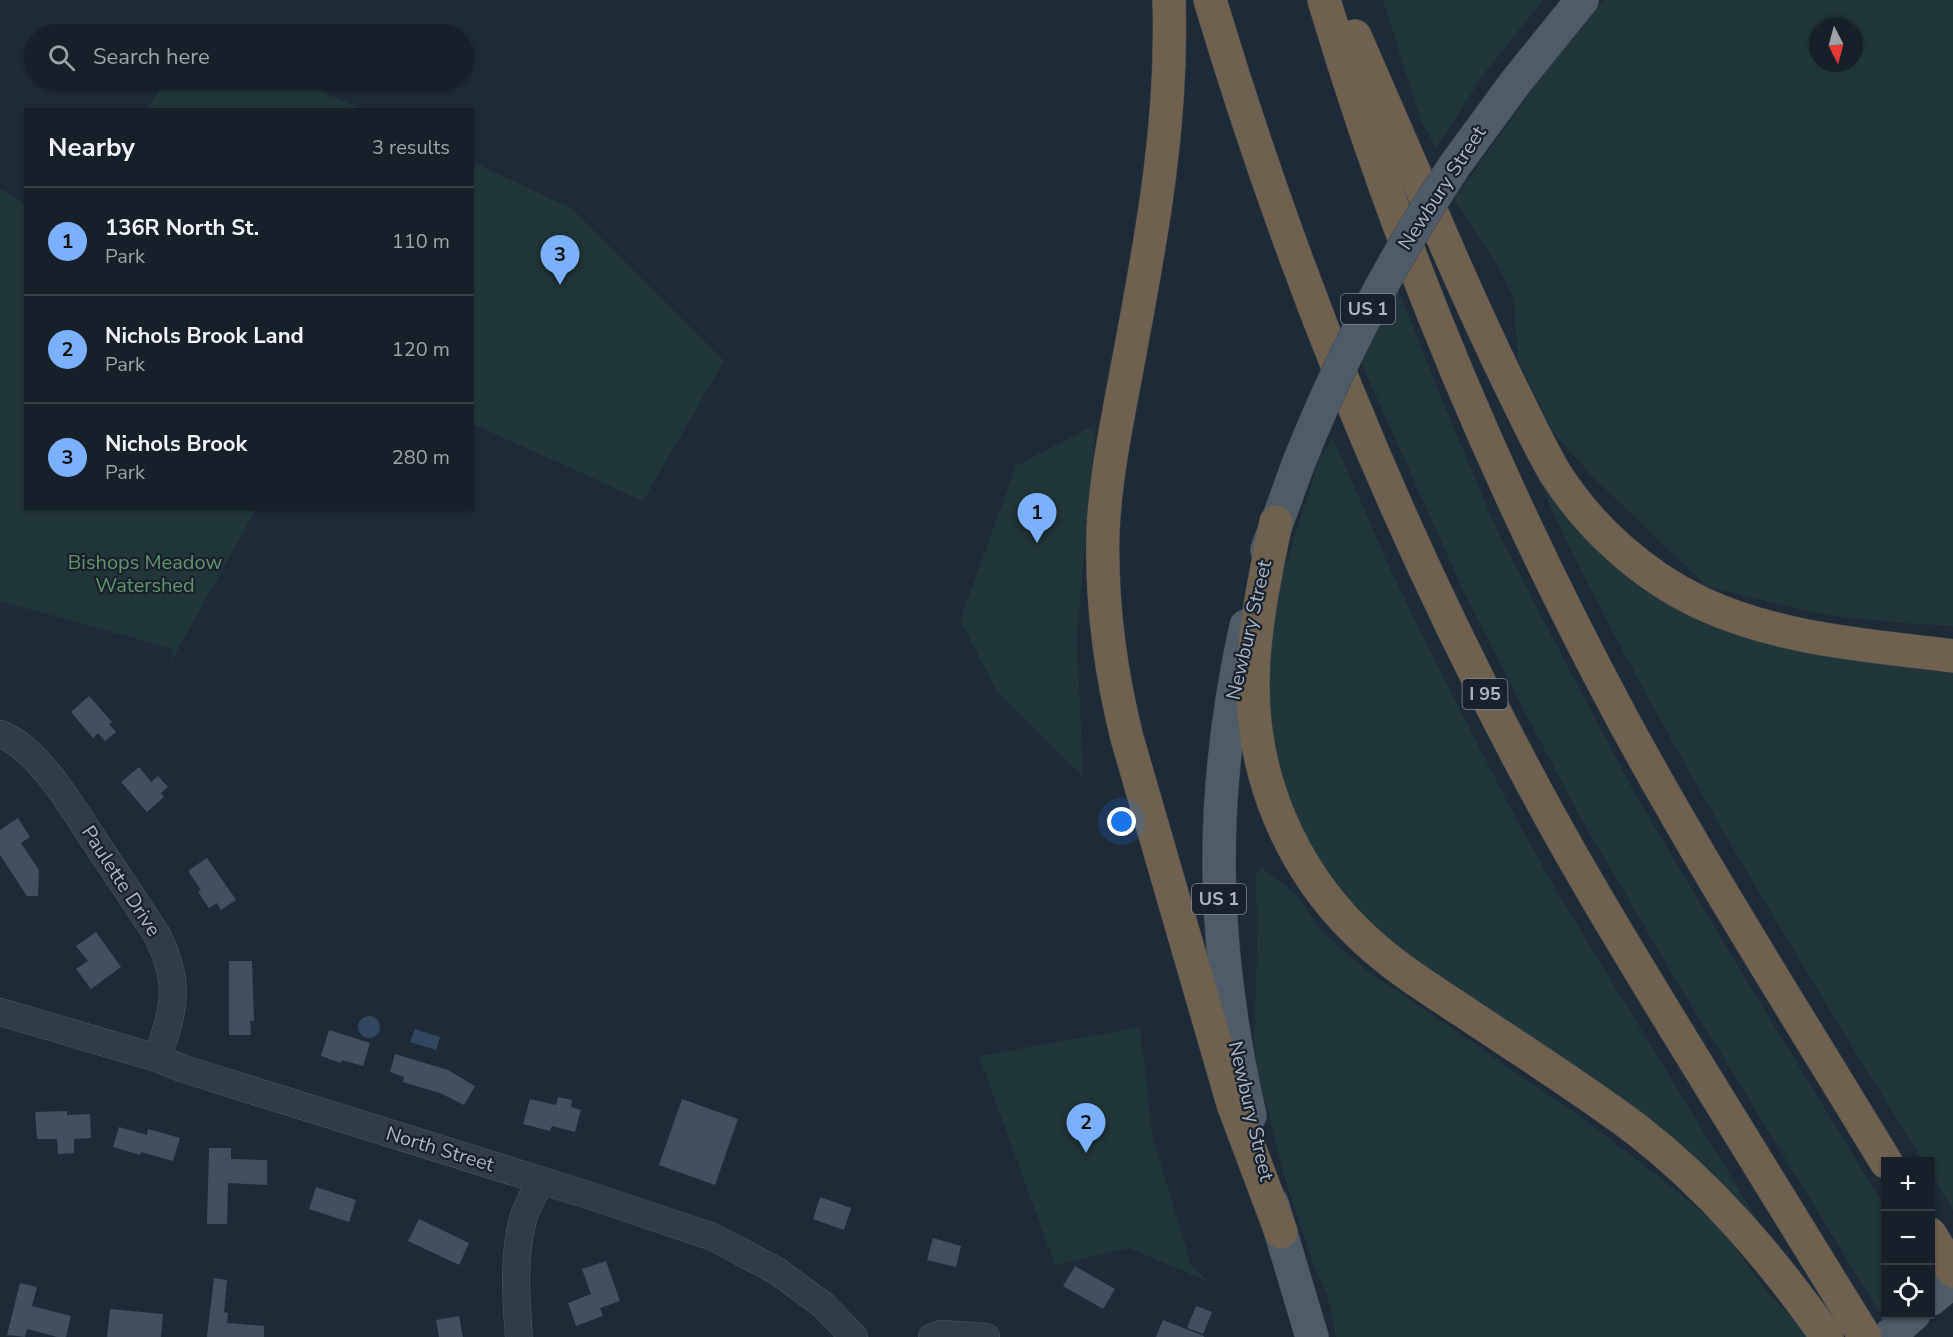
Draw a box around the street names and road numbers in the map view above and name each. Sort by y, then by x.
street label: Newbury Street [1392,120,1493,255]
road number: US 1 [1341,294,1395,324]
street label: Newbury Street [1220,556,1278,703]
road number: I 95 [1462,679,1508,709]
street label: Paulette Drive [75,820,167,942]
road number: US 1 [1192,884,1246,914]
street label: Newbury Street [1222,1038,1280,1185]
street label: North Street [383,1120,498,1179]

